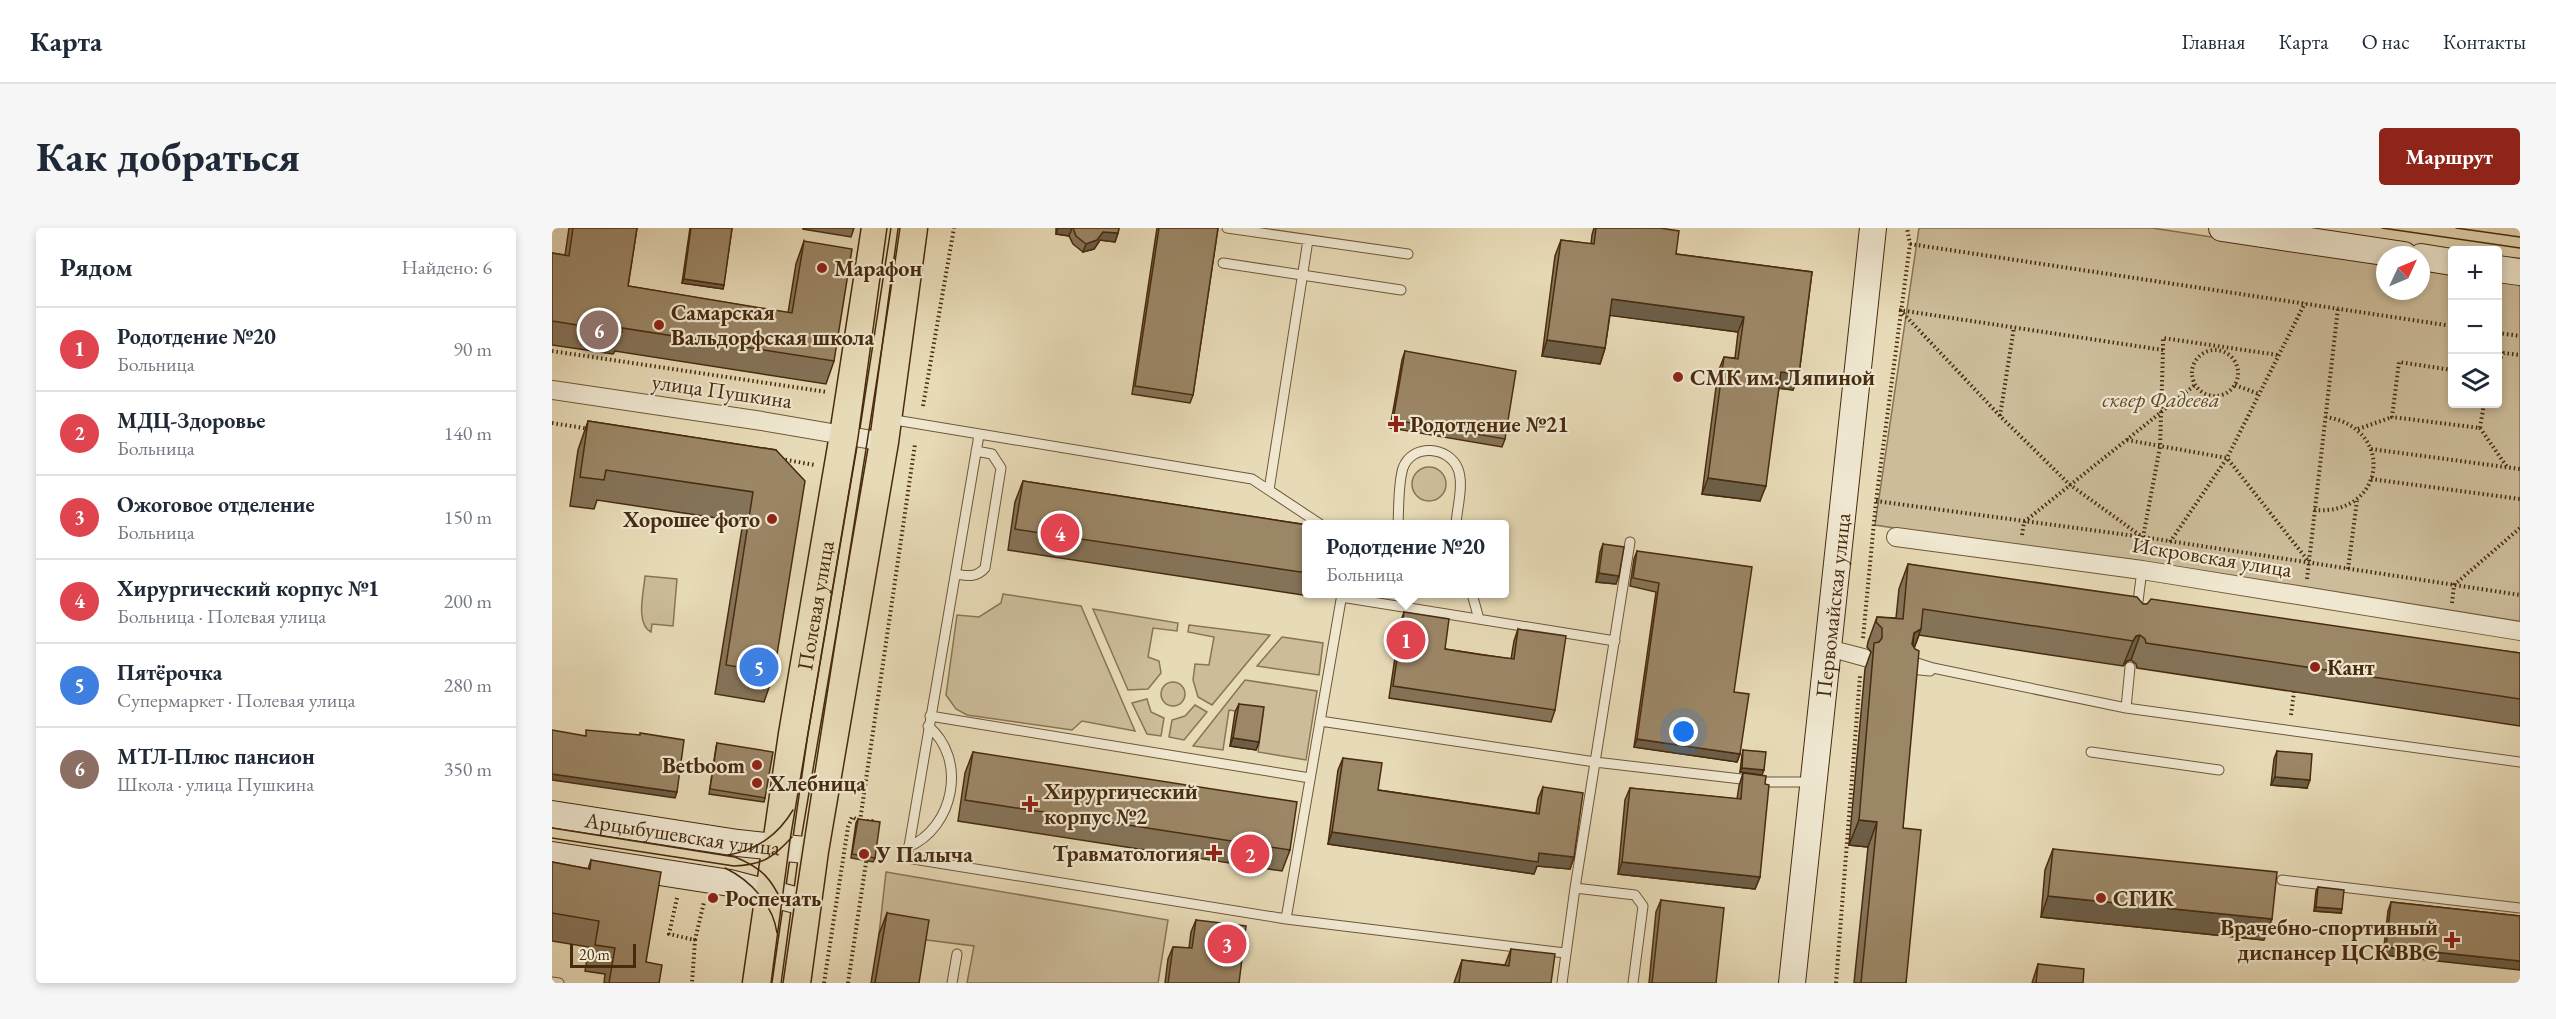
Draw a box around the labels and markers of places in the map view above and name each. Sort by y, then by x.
place label: Марафон [834,254,922,283]
marker: Марафон [815,261,829,275]
place label: Самарская Вальдорфская школа [671,298,874,352]
pin: 6 [580,308,618,352]
marker: Самарская Вальдорфская школа [652,318,666,332]
place label: СМК им. Ляпиной [1690,363,1875,392]
marker: СМК им. Ляпиной [1671,370,1685,384]
place label: Родотдение №21 [1410,410,1569,439]
marker: Родотдение №21 [1387,415,1405,433]
place label: Хорошее фото [622,505,760,534]
pin: 4 [1040,510,1080,556]
marker: Хорошее фото [765,512,779,526]
pin: 1 [1386,618,1426,662]
pin: 5 [740,644,778,690]
place label: Кант [2327,653,2375,682]
marker: Кант [2308,660,2322,674]
place label: Betboom [662,751,745,780]
marker: Betboom [750,758,764,772]
place label: Хлебница [768,769,866,798]
marker: Хлебница [750,776,764,790]
place label: Хирургический корпус №2 [1043,777,1198,831]
marker: Хирургический корпус №2 [1021,795,1039,813]
pin: 2 [1230,832,1270,876]
place label: Травматология [1052,839,1200,868]
place label: У Палыча [875,840,973,869]
marker: Травматология [1205,844,1223,862]
marker: У Палыча [857,847,871,861]
place label: Роспечать [725,884,821,913]
place label: СГИК [2113,884,2174,913]
marker: Роспечать [706,891,720,905]
marker: СГИК [2094,891,2108,905]
place label: Врачебно-спортивный диспансер ЦСК ВВС [2220,913,2438,967]
pin: 3 [1208,922,1246,966]
marker: Врачебно-спортивный диспансер ЦСК ВВС [2443,931,2461,949]

